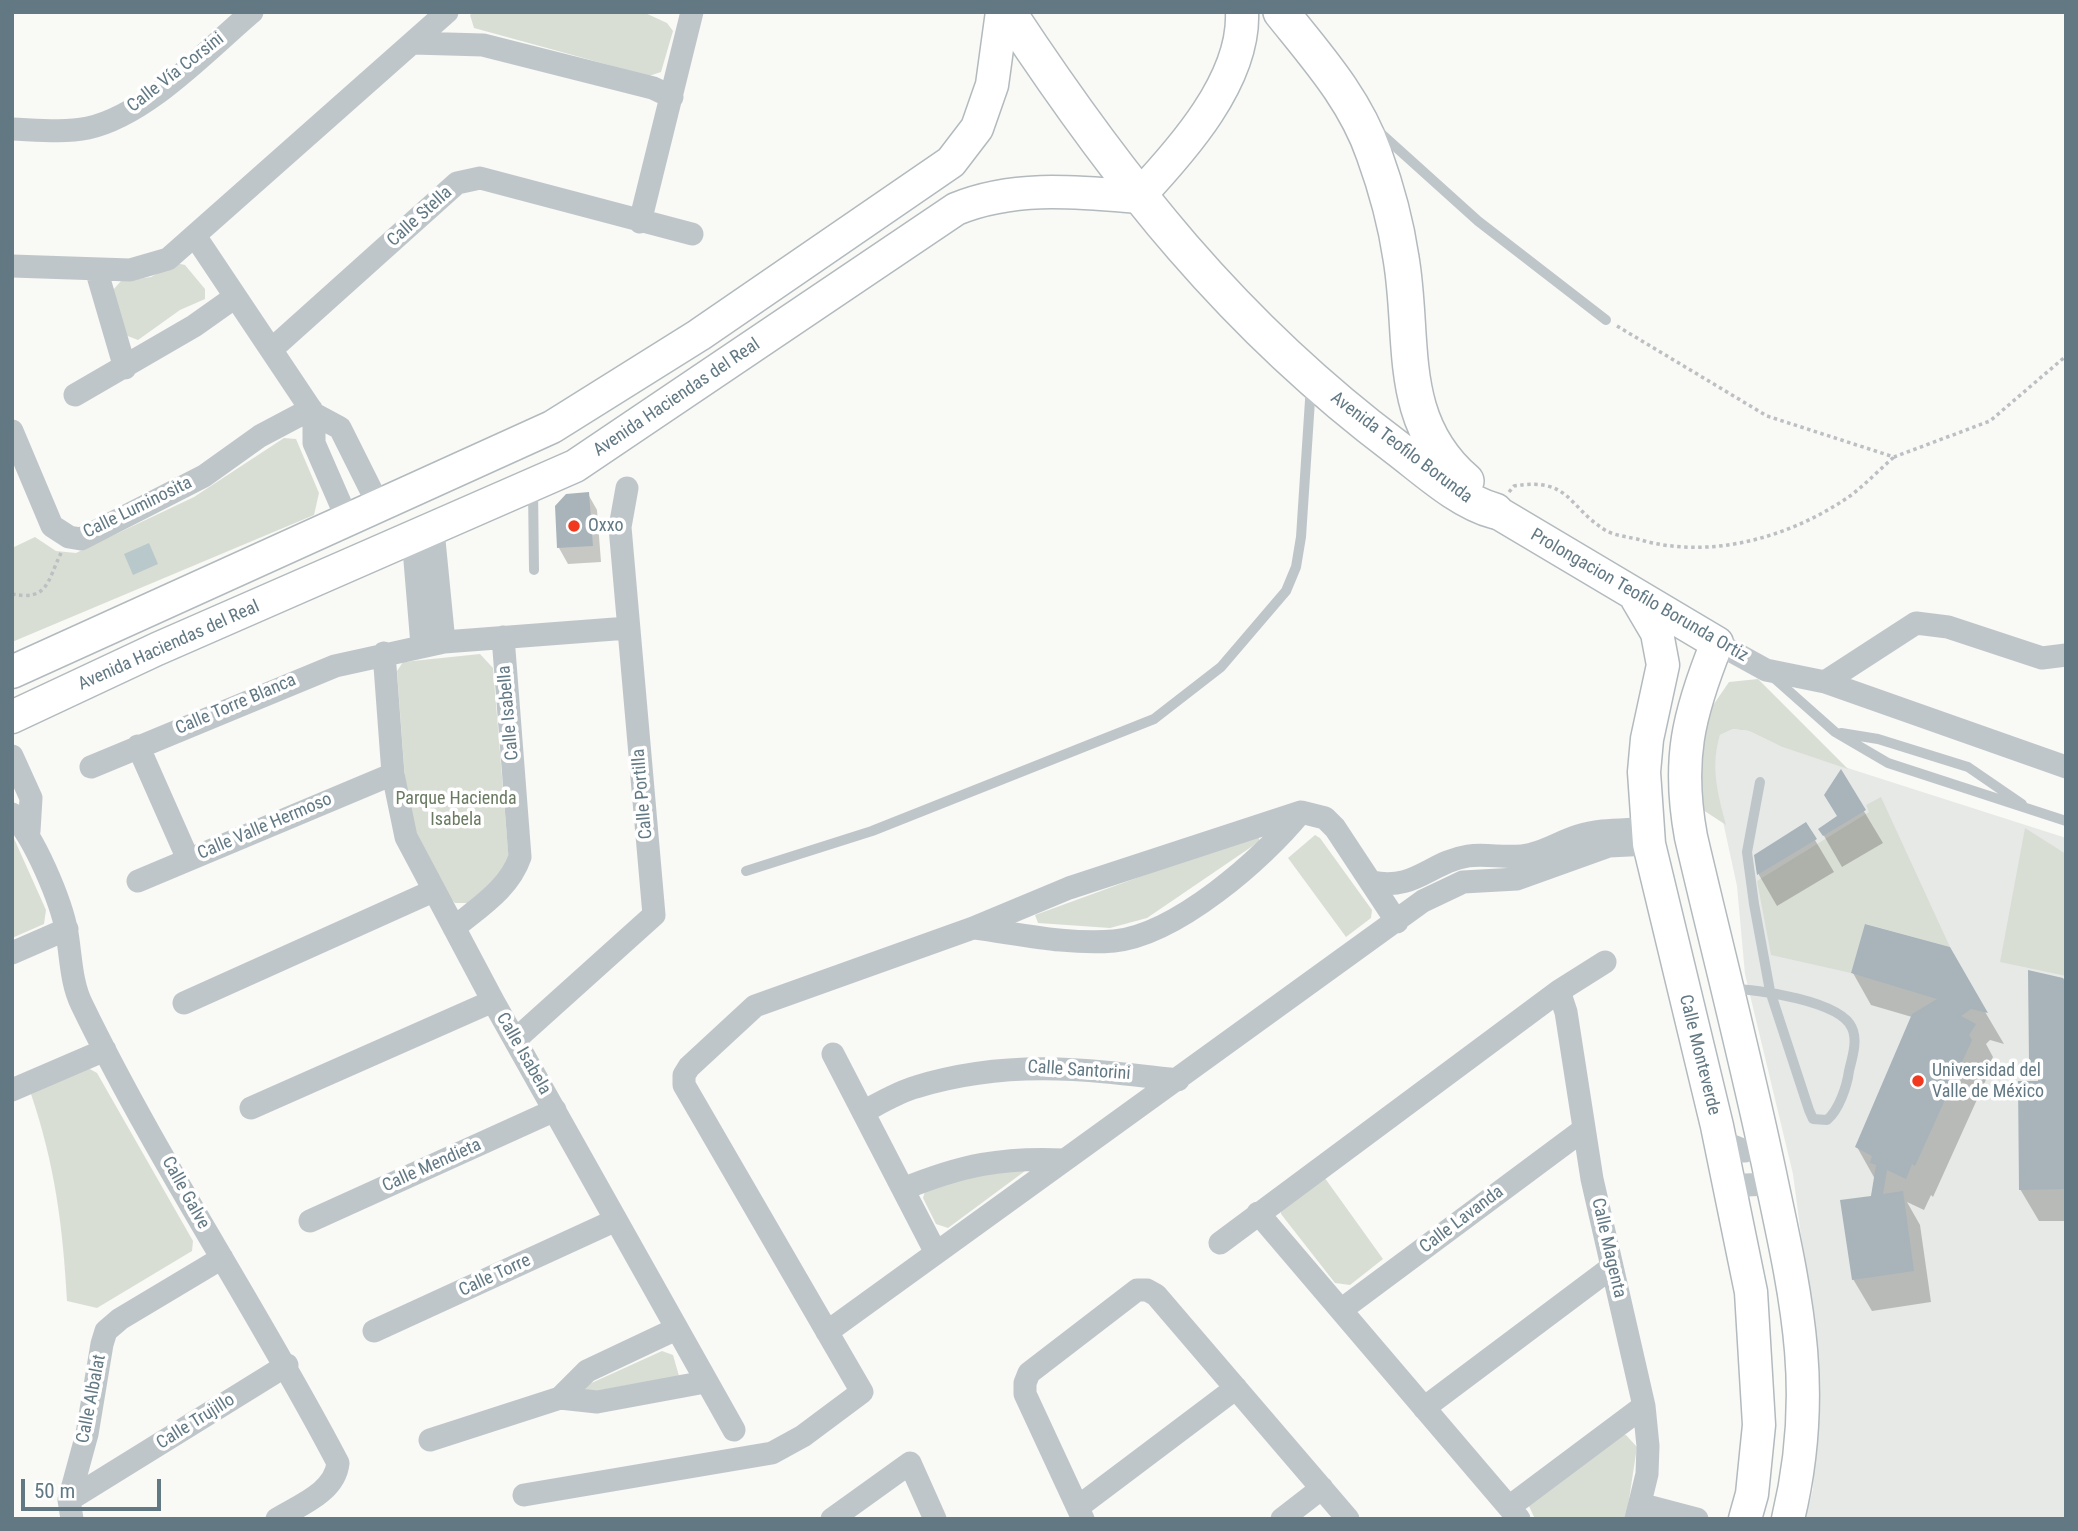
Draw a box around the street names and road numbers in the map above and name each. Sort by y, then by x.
street label: Calle Vía Corsini [123,29,229,117]
street label: Calle Stella [383,182,457,252]
street label: Avenida Haciendas del Real [590,334,764,462]
street label: Avenida Teofilo Borunda [1326,388,1476,508]
street label: Calle Luminosita [80,472,196,544]
street label: Prolongacion Teofilo Borunda Ortiz [1526,525,1752,667]
street label: Avenida Haciendas del Real [75,596,263,696]
street label: Calle Isabella [494,665,524,761]
street label: Calle Torre Blanca [173,670,299,740]
street label: Calle Portilla [628,748,658,840]
street label: Calle Valle Hermoso [195,789,335,865]
street label: Calle Monteverde [1674,993,1724,1117]
street label: Calle Isabela [491,1009,555,1099]
street label: Calle Santorini [1027,1057,1131,1085]
street label: Calle Mendieta [379,1135,485,1197]
street label: Calle Galve [156,1153,214,1233]
street label: Calle Lavanda [1416,1182,1508,1258]
street label: Calle Magenta [1586,1196,1630,1300]
street label: Calle Torre [456,1250,534,1302]
street label: Calle Albalat [73,1353,111,1445]
street label: Calle Trujillo [153,1390,239,1454]

